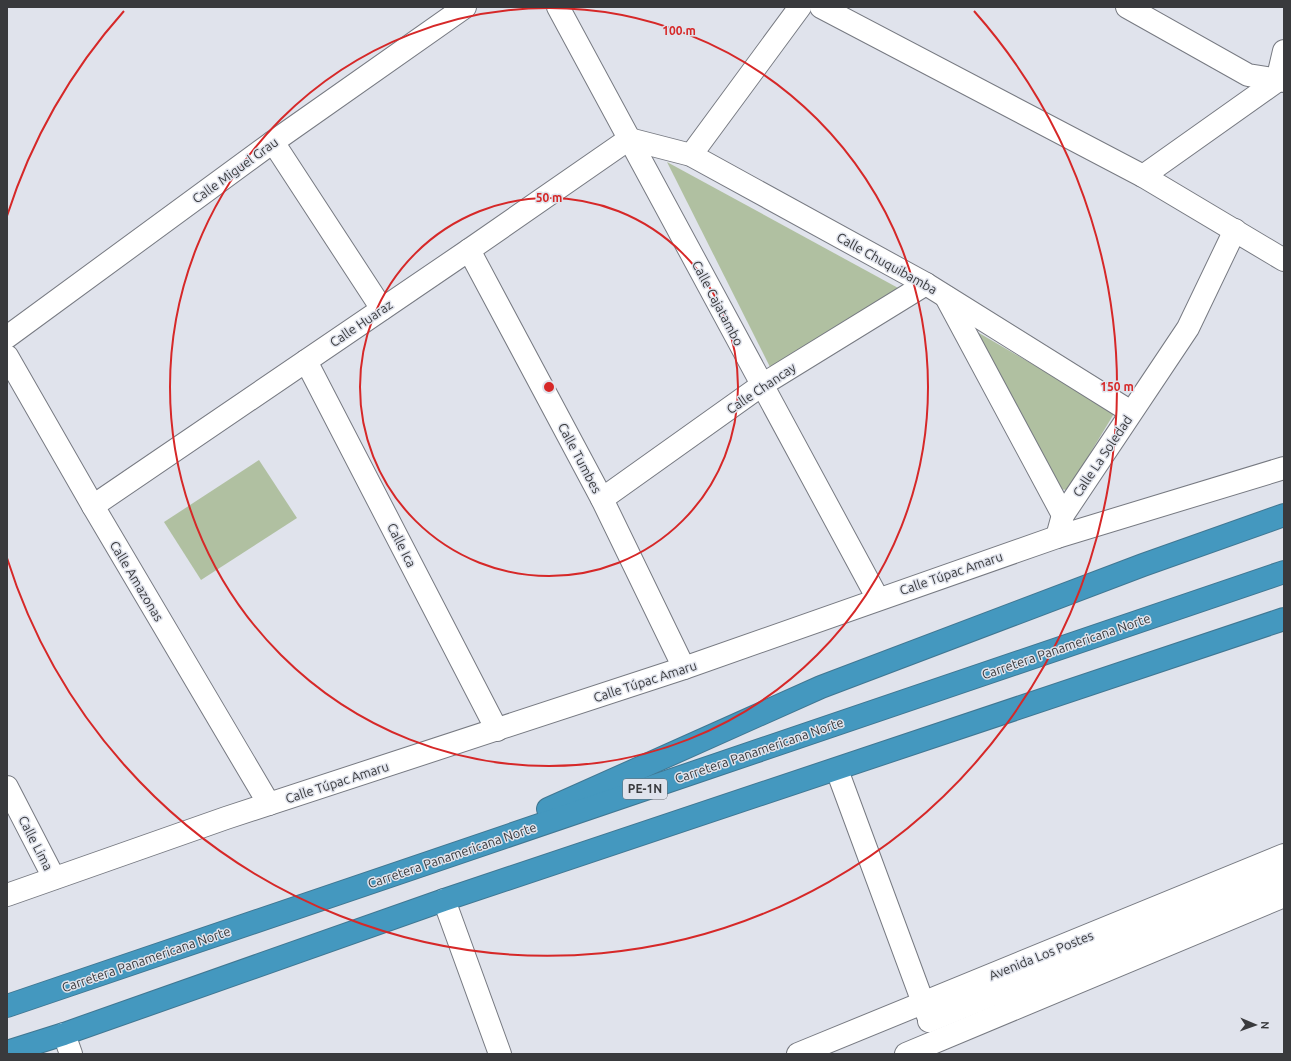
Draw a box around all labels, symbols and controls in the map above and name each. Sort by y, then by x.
text: 100 m [662,24,696,37]
street label: Calle Miguel Grau [190,134,280,206]
text: 50 m [536,191,562,204]
street label: Calle Chuquibamba [834,230,940,296]
street label: Calle Cajatambo [690,258,746,348]
street label: Calle Huaraz [327,297,395,349]
street label: Calle Chancay [724,360,798,416]
centre of rings [542,380,556,394]
text: 150 m [1100,380,1134,393]
street label: Calle La Soledad [1070,413,1134,499]
street label: Calle Tumbes [556,420,605,496]
street label: Calle Ica [385,521,419,569]
street label: Calle Amazonas [108,538,167,624]
street label: Calle Túpac Amaru [898,549,1004,597]
street label: Carretera Panamericana Norte [980,611,1152,681]
street label: Calle Túpac Amaru [592,658,698,704]
street label: Carretera Panamericana Norte [673,715,845,785]
street label: Calle Túpac Amaru [284,759,390,805]
road number: PE-1N [623,779,667,799]
street label: Calle Lima [16,813,56,873]
street label: Carretera Panamericana Norte [366,820,538,890]
street label: Carretera Panamericana Norte [60,924,232,994]
street label: Avenida Los Postes [987,928,1096,982]
north arrow [1235,1005,1275,1045]
text: N [1259,1021,1271,1030]

